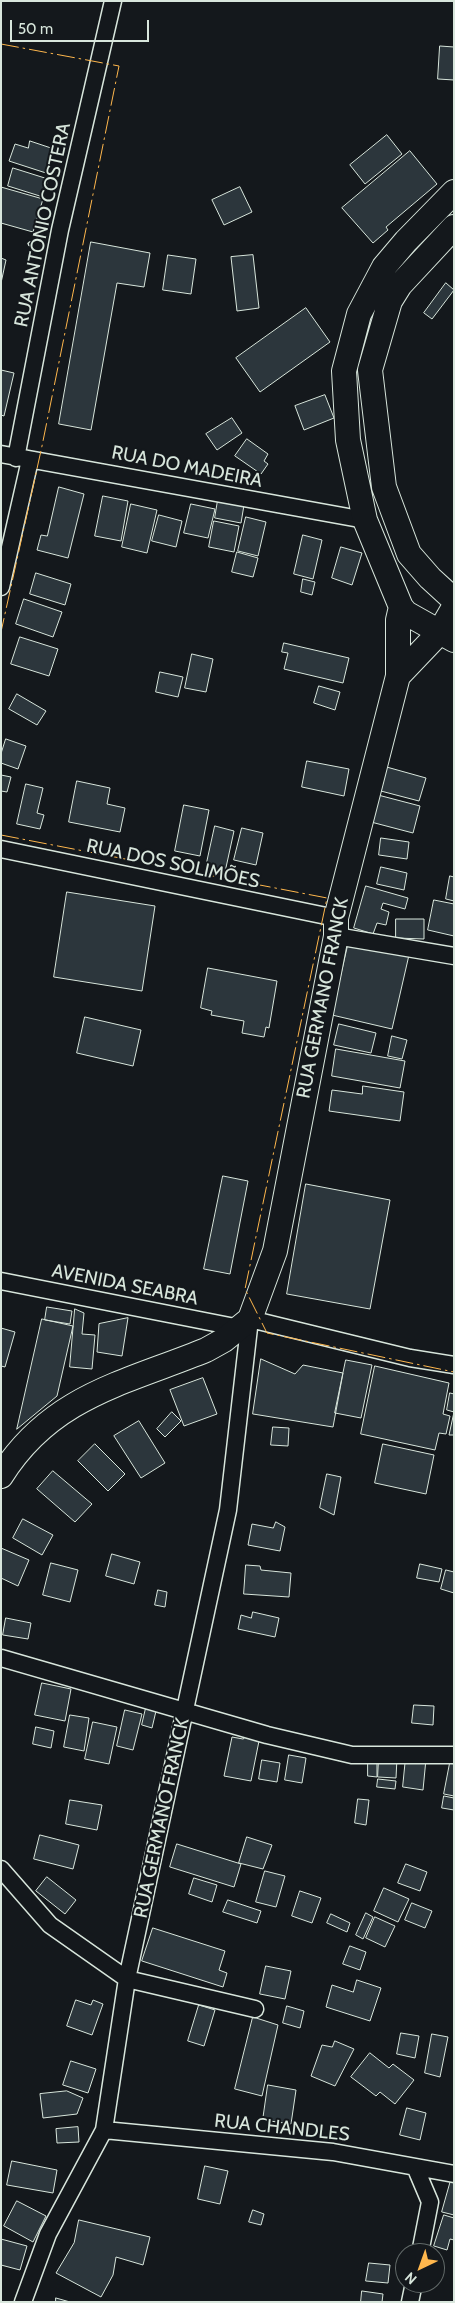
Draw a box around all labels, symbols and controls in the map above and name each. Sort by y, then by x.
scale bar [12,10,151,42]
text: 50 m [18,20,53,38]
street label: RUA ANTÔNIO COSTERA [10,121,76,329]
street label: RUA DO MADEIRA [110,441,264,493]
street label: RUA DOS SOLIMÕES [84,835,262,893]
street label: RUA GERMANO FRANCK [292,896,354,1100]
street label: AVENIDA SEABRA [50,1260,200,1310]
street label: RUA GERMANO FRANCK [130,1716,194,1920]
street label: RUA CHANDLES [213,2110,351,2146]
north arrow [395,2243,445,2293]
text: N [401,2268,420,2288]

